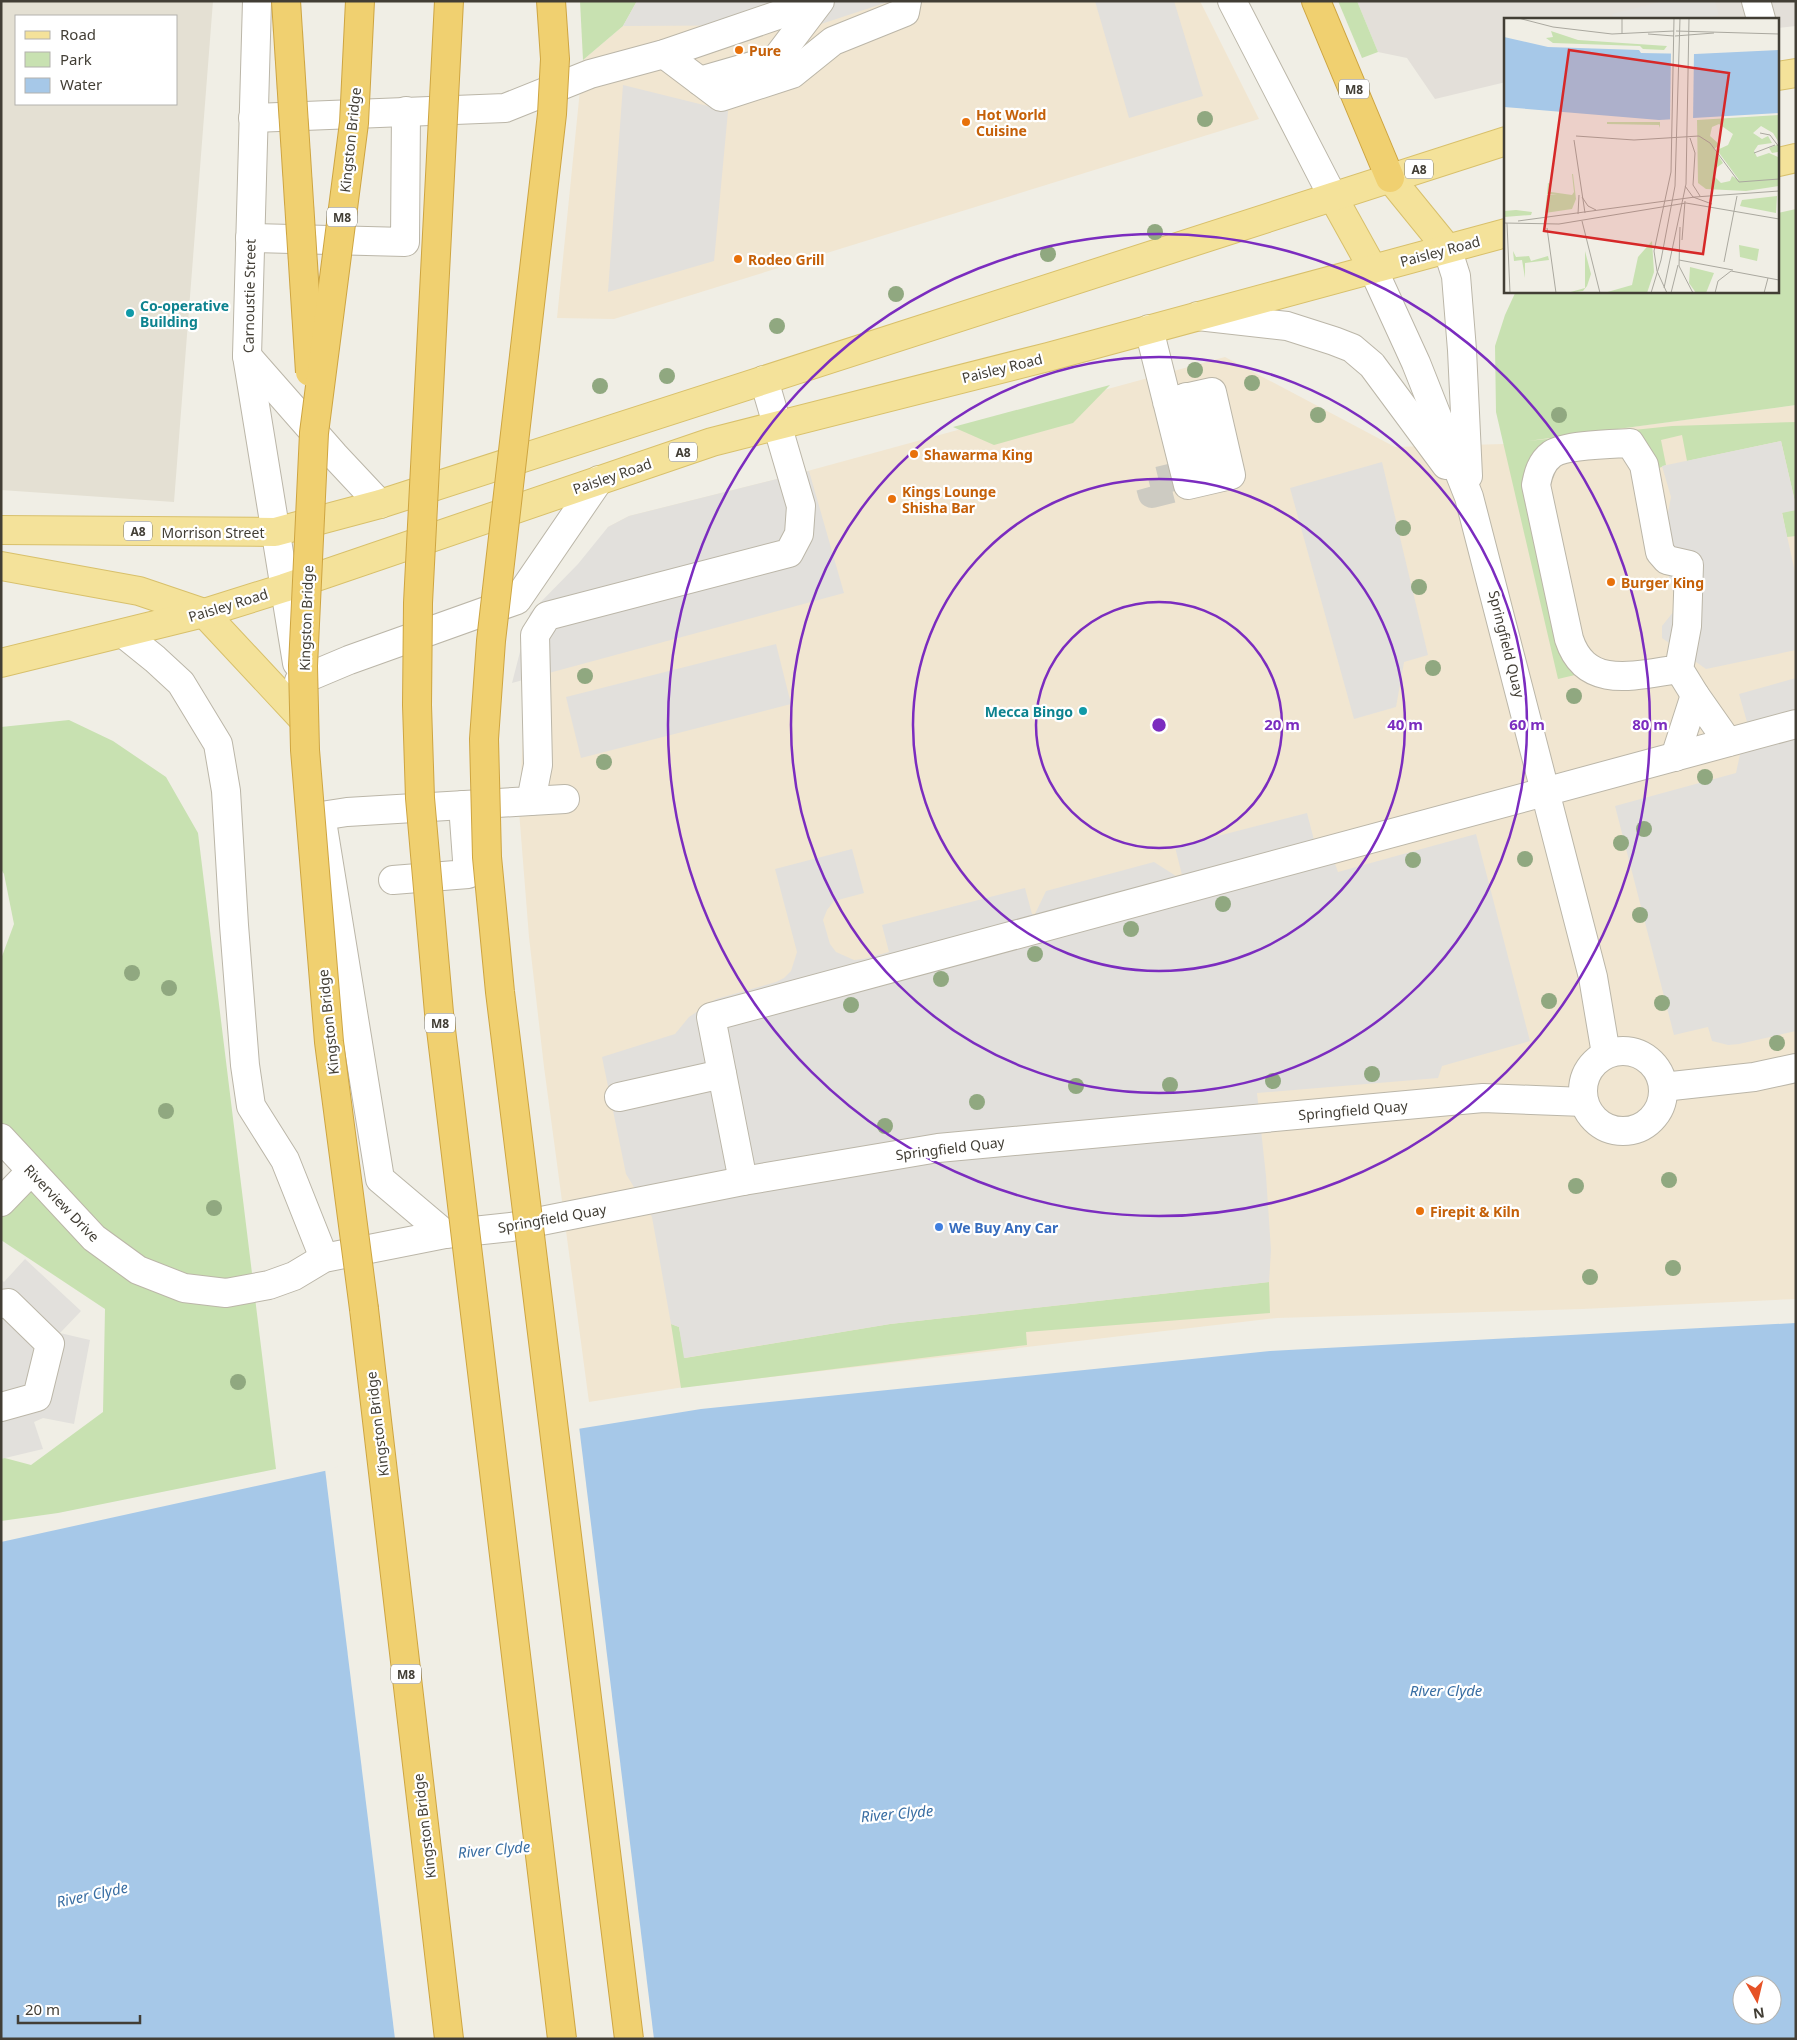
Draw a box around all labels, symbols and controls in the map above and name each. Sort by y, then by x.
legend [15,15,178,105]
inset map [1504,18,1780,292]
text: Road [60,24,96,44]
place label: Pure [749,41,781,60]
marker: Pure [733,44,745,56]
text: Park [60,49,92,69]
text: Water [60,74,102,94]
road number: M8 [1339,80,1369,98]
street label: Kingston Bridge [335,86,365,194]
place label: Hot World Cuisine [976,105,1046,140]
marker: Hot World Cuisine [960,116,972,128]
road number: A8 [1405,160,1433,178]
road number: M8 [327,208,357,226]
street label: Paisley Road [1398,231,1482,271]
street label: Carnoustie Street [239,239,259,353]
place label: Rodeo Grill [748,250,824,269]
marker: Rodeo Grill [732,253,744,265]
place label: Co-operative Building [140,296,229,331]
marker: Co-operative Building [124,307,136,319]
street label: Paisley Road [960,349,1044,387]
road number: A8 [669,442,697,462]
place label: Shawarma King [924,445,1033,464]
marker: Shawarma King [908,448,920,460]
street label: Paisley Road [570,454,654,498]
place label: Kings Lounge Shisha Bar [902,482,996,517]
marker: Kings Lounge Shisha Bar [886,493,898,505]
road number: A8 [124,522,152,540]
street label: Morrison Street [162,523,264,542]
street label: Kingston Bridge [295,565,317,671]
place label: Burger King [1621,573,1704,592]
marker: Burger King [1605,576,1617,588]
street label: Paisley Road [186,584,270,626]
street label: Springfield Quay [1485,588,1530,700]
place label: Mecca Bingo [985,702,1073,721]
marker: Mecca Bingo [1077,705,1089,717]
text: 20 m [1264,714,1300,734]
text: 40 m [1387,714,1423,734]
text: 60 m [1509,714,1545,734]
text: 80 m [1632,714,1668,734]
centre of rings [1150,716,1168,734]
street label: Kingston Bridge [313,968,343,1076]
road number: M8 [425,1014,455,1032]
street label: Springfield Quay [1298,1096,1409,1124]
street label: Springfield Quay [894,1132,1006,1164]
street label: Riverview Drive [20,1160,104,1246]
street label: Springfield Quay [496,1199,609,1237]
place label: Firepit & Kiln [1430,1202,1520,1221]
marker: Firepit & Kiln [1414,1205,1426,1217]
place label: We Buy Any Car [949,1218,1059,1237]
marker: We Buy Any Car [933,1221,945,1233]
street label: Kingston Bridge [361,1370,393,1478]
road number: M8 [391,1665,421,1684]
water label: River Clyde [1410,1680,1483,1700]
street label: Kingston Bridge [408,1772,440,1880]
water label: River Clyde [860,1800,935,1826]
water label: River Clyde [457,1836,532,1862]
water label: River Clyde [54,1877,130,1911]
north arrow [1732,1975,1782,2025]
scale bar [18,1992,140,2024]
text: 20 m [25,1999,60,2019]
text: N [1752,2003,1766,2024]

